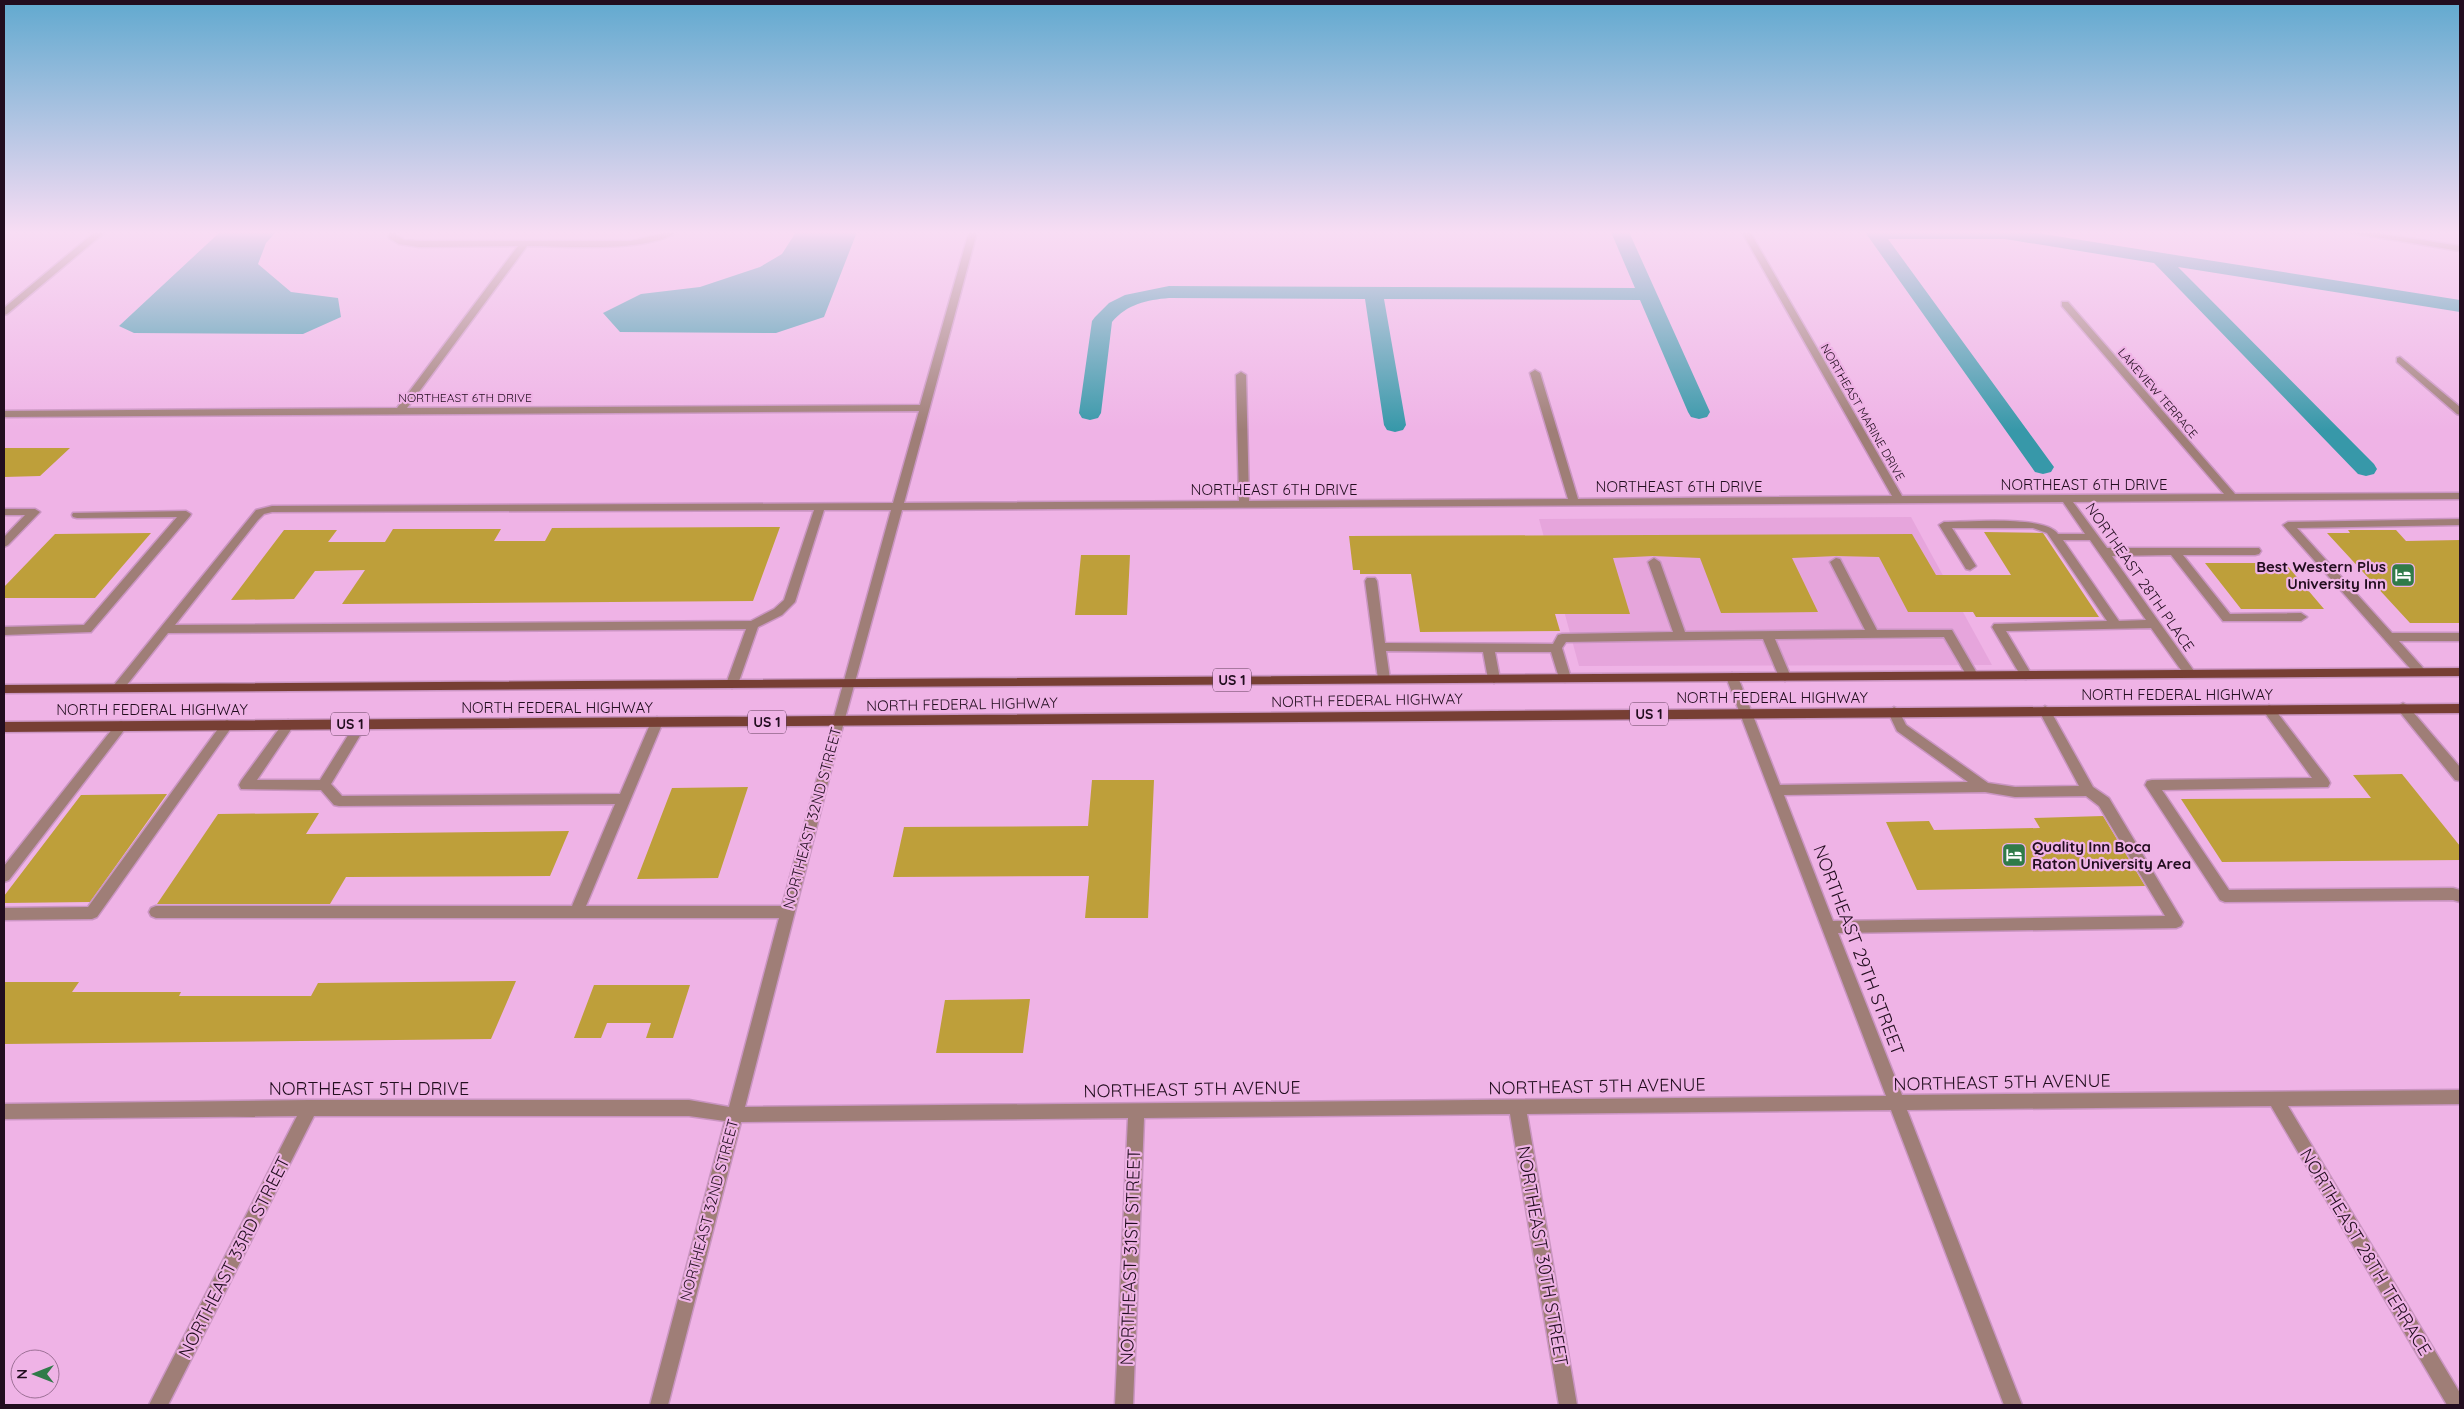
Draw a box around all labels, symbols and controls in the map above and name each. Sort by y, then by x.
street label: NORTHEAST MARINE DRIVE [1818,341,1908,483]
street label: LAKEVIEW TERRACE [2115,345,2201,441]
street label: NORTHEAST 6TH DRIVE [398,390,532,405]
street label: NORTHEAST 6TH DRIVE [2000,475,2168,494]
street label: NORTHEAST 6TH DRIVE [1595,477,1763,496]
street label: NORTHEAST 6TH DRIVE [1190,480,1358,499]
street label: NORTHEAST 28TH PLACE [2081,499,2199,655]
place label: Best Western Plus University Inn [2256,557,2386,593]
hotel icon: Best Western Plus University Inn [2390,562,2416,588]
road number: US 1 [1213,668,1251,692]
street label: NORTH FEDERAL HIGHWAY [2081,685,2273,704]
street label: NORTH FEDERAL HIGHWAY [1676,688,1868,707]
street label: NORTH FEDERAL HIGHWAY [1271,689,1464,711]
street label: NORTH FEDERAL HIGHWAY [866,693,1059,715]
street label: NORTH FEDERAL HIGHWAY [461,698,653,717]
street label: NORTH FEDERAL HIGHWAY [56,700,248,719]
road number: US 1 [1630,702,1668,726]
road number: US 1 [748,710,786,734]
road number: US 1 [331,712,369,736]
street label: NORTHEAST 32ND STREET [779,725,845,911]
place label: Quality Inn Boca Raton University Area [2032,837,2191,873]
street label: NORTHEAST 29TH STREET [1808,842,1910,1059]
hotel icon: Quality Inn Boca Raton University Area [2001,842,2027,868]
street label: NORTHEAST 5TH AVENUE [1893,1069,2111,1095]
street label: NORTHEAST 5TH AVENUE [1488,1073,1706,1099]
street label: NORTHEAST 5TH AVENUE [1083,1076,1301,1102]
street label: NORTHEAST 5TH DRIVE [269,1077,469,1100]
street label: NORTHEAST 32ND STREET [676,1117,742,1303]
street label: NORTHEAST 30TH STREET [1512,1144,1574,1368]
street label: NORTHEAST 28TH TERRACE [2295,1144,2437,1360]
street label: NORTHEAST 31ST STREET [1115,1148,1145,1366]
street label: NORTHEAST 33RD STREET [173,1152,295,1362]
north arrow [10,1349,60,1399]
text: N [13,1369,31,1379]

